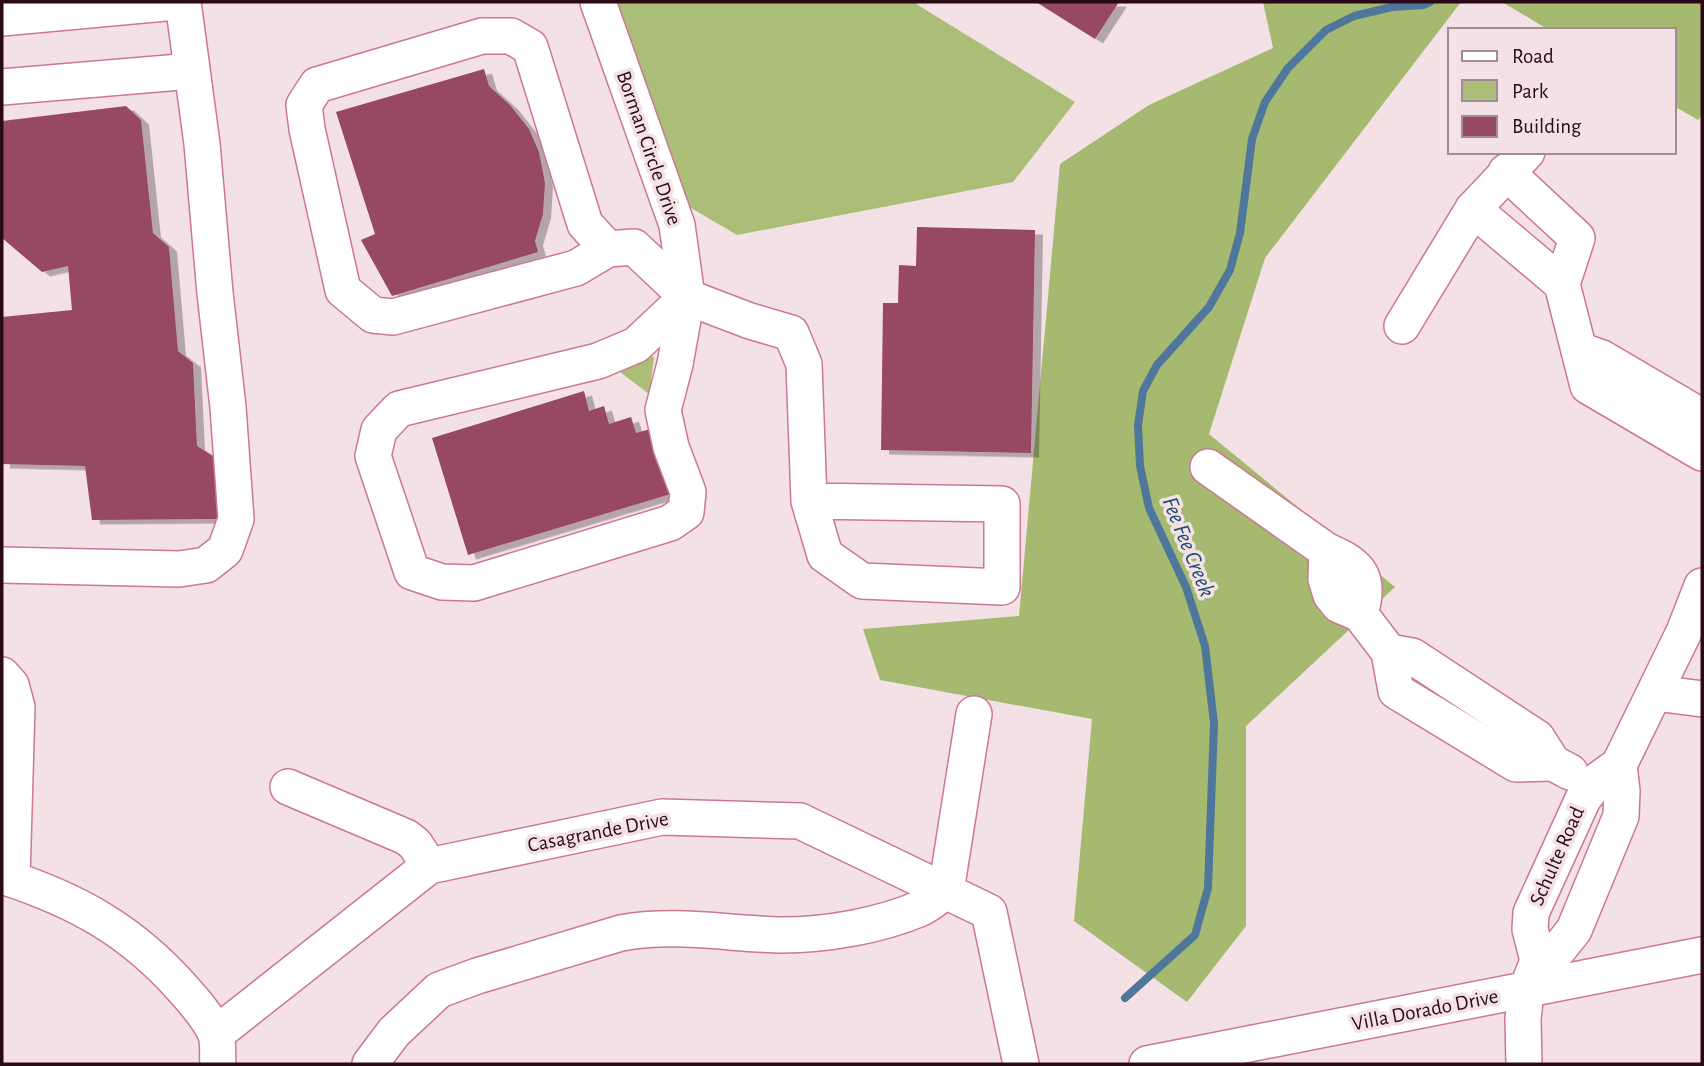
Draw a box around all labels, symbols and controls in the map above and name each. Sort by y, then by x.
legend [1448,28,1676,154]
text: Road [1512,46,1554,67]
street label: Borman Circle Drive [613,68,685,228]
text: Park [1512,81,1549,102]
text: Building [1512,116,1582,137]
water label: Fee Fee Creek [1158,494,1219,601]
street label: Schulte Road [1526,803,1588,909]
street label: Casagrande Drive [526,808,670,856]
street label: Villa Dorado Drive [1350,986,1500,1034]

